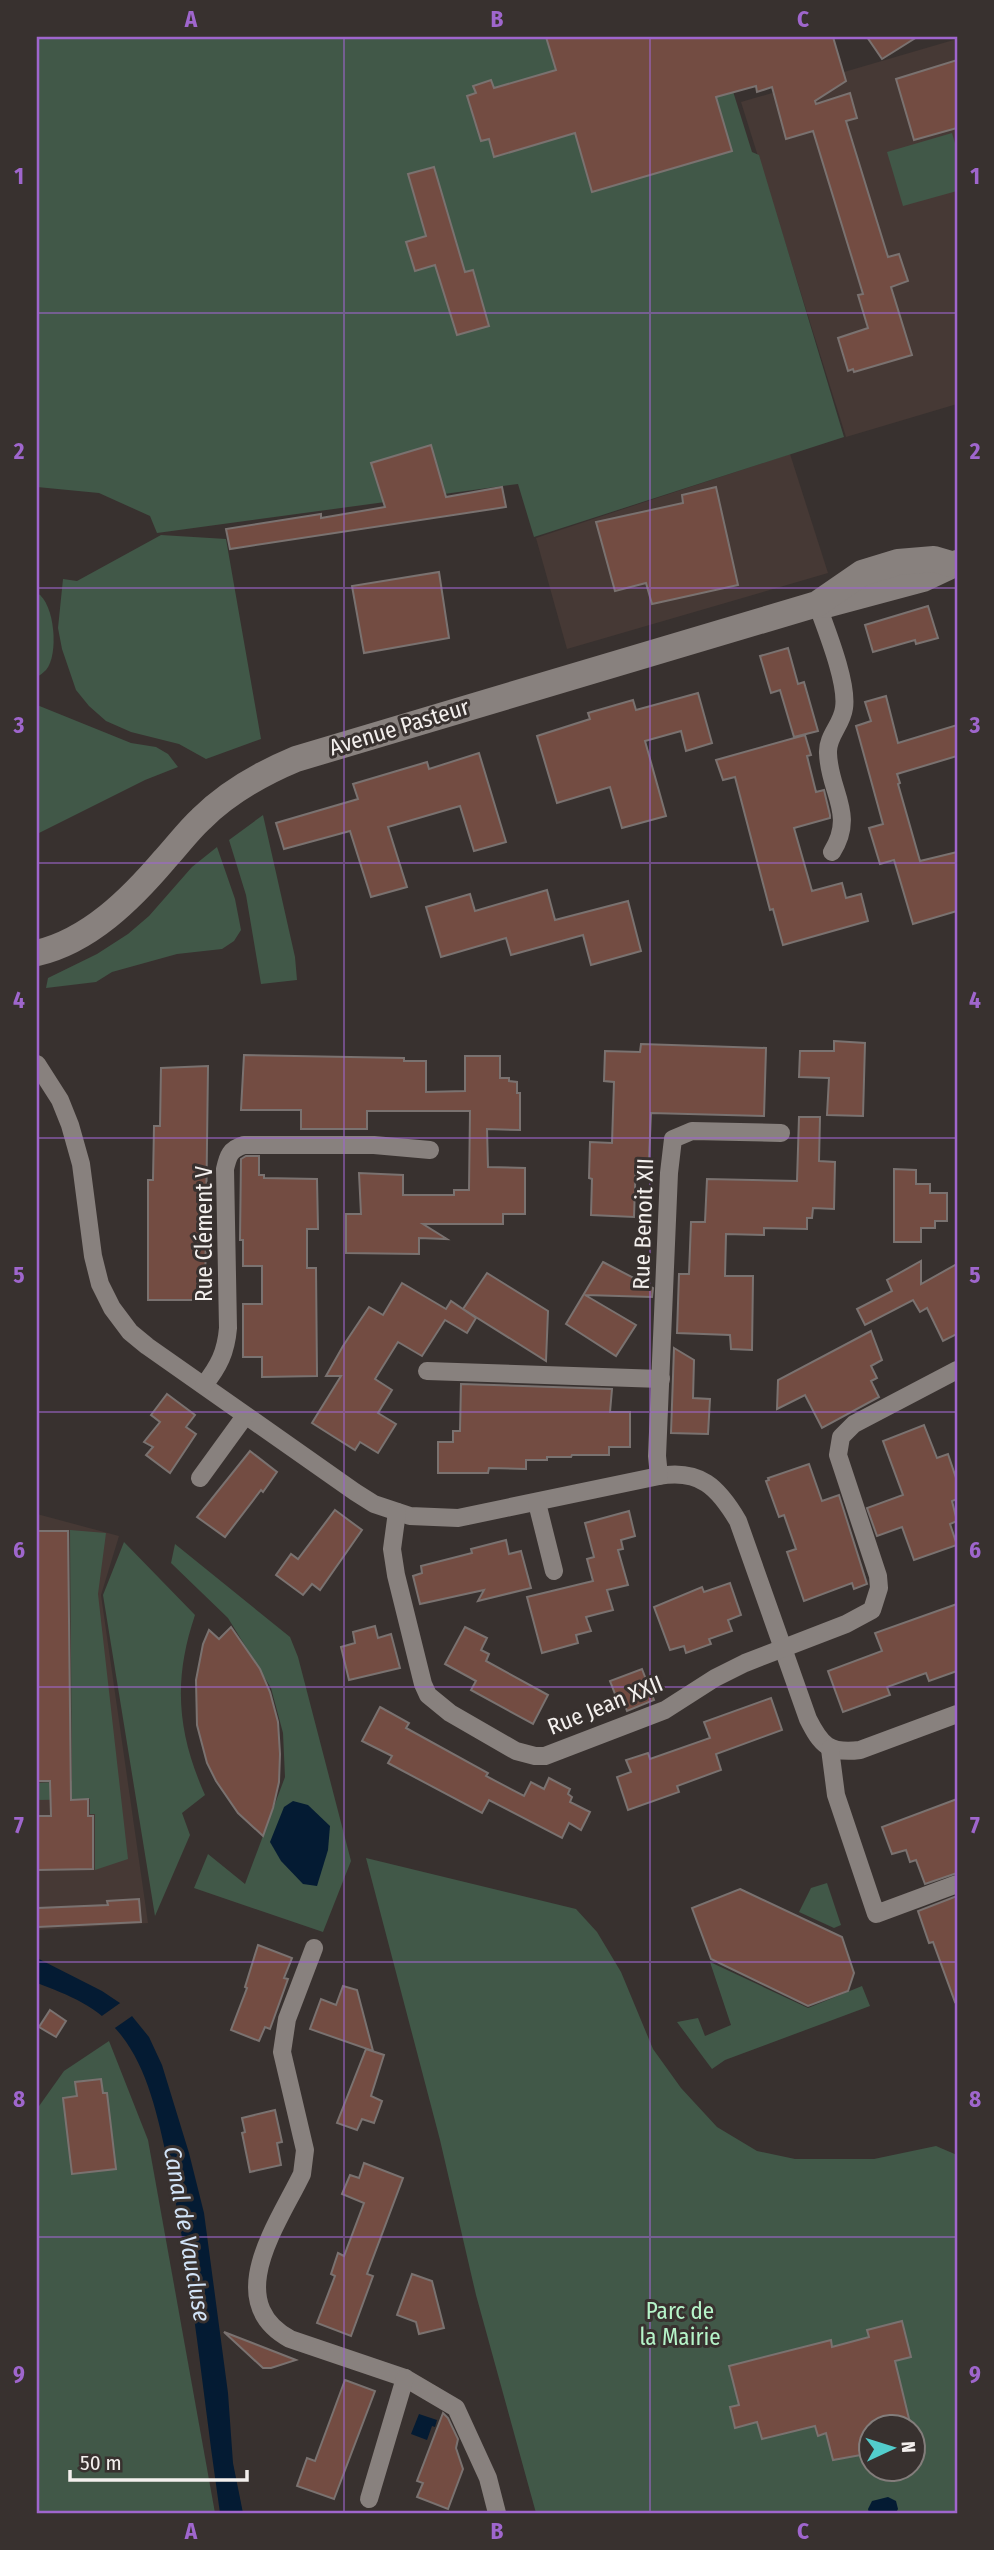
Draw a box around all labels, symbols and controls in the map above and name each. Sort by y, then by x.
text: A [184,5,198,33]
text: B [491,5,504,33]
text: C [797,5,809,33]
text: 1 [14,162,24,190]
text: 1 [970,162,980,190]
text: 2 [13,437,25,465]
text: 2 [969,437,981,465]
street label: Avenue Pasteur [326,692,472,762]
text: 3 [13,711,25,739]
text: 3 [969,711,981,739]
text: 4 [13,986,25,1014]
text: 4 [969,986,981,1014]
street label: Rue Benoit XII [627,1158,659,1290]
street label: Rue Clément V [190,1166,218,1302]
text: 5 [13,1261,25,1289]
text: 5 [969,1261,981,1289]
text: 6 [13,1536,25,1564]
text: 6 [969,1536,981,1564]
street label: Rue Jean XXII [543,1669,667,1741]
text: 7 [14,1811,24,1839]
text: 7 [970,1811,980,1839]
text: 8 [13,2085,25,2113]
text: 8 [969,2085,981,2113]
water label: Canal de Vaucluse [158,2144,216,2324]
park label: Parc de la Mairie [639,2297,721,2351]
text: 9 [13,2360,25,2388]
text: 9 [969,2360,981,2388]
north arrow [858,2414,928,2484]
scale bar [70,2438,247,2482]
text: N [897,2440,920,2453]
text: 50 m [80,2450,122,2476]
text: A [184,2517,198,2545]
text: B [491,2517,504,2545]
text: C [797,2517,809,2545]

